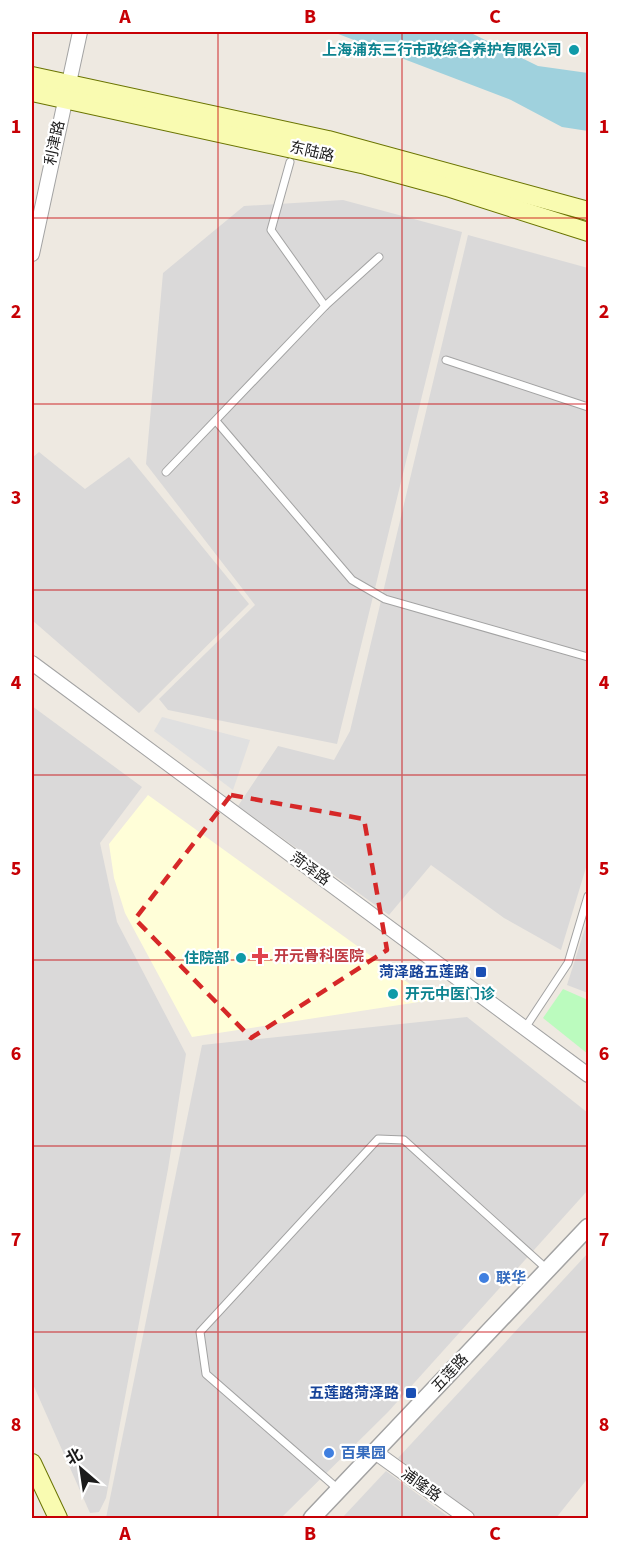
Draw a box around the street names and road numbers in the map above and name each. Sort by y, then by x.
street label: 利津路 [40,119,70,167]
street label: 东陆路 [288,137,336,167]
street label: 菏泽路 [286,847,334,891]
street label: 五莲路 [427,1349,473,1397]
street label: 浦隆路 [397,1463,445,1507]

